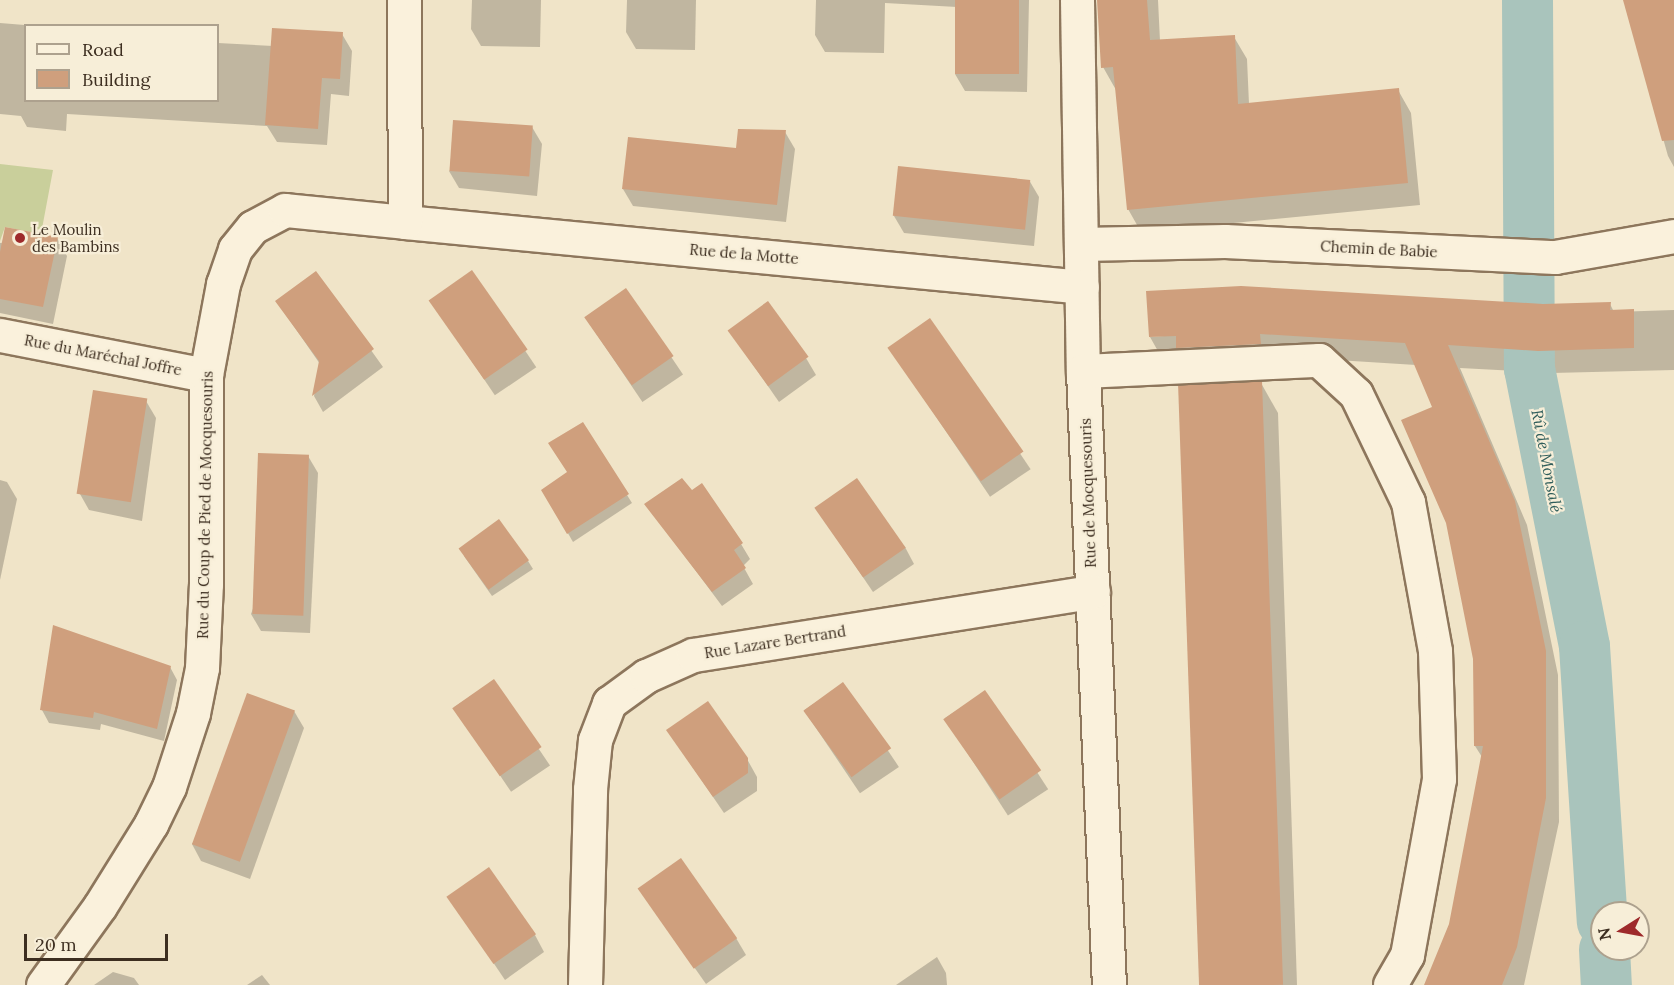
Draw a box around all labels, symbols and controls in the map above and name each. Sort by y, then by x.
legend [24,24,219,102]
text: Road [82,38,124,61]
text: Building [82,68,150,91]
place label: Le Moulin des Bambins [32,220,119,255]
marker: Le Moulin des Bambins [13,231,27,245]
street label: Chemin de Babie [1320,237,1438,261]
street label: Rue de la Motte [689,240,799,268]
street label: Rue du Maréchal Joffre [23,331,183,379]
street label: Rue du Coup de Pied de Mocquesouris [194,371,216,639]
water label: Rû de Monsalé [1528,408,1566,514]
street label: Rue de Mocquesouris [1076,418,1100,568]
street label: Rue Lazare Bertrand [703,622,847,662]
north arrow [1590,901,1650,961]
scale bar [27,922,171,960]
text: N [1593,926,1615,942]
text: 20 m [35,933,77,956]

